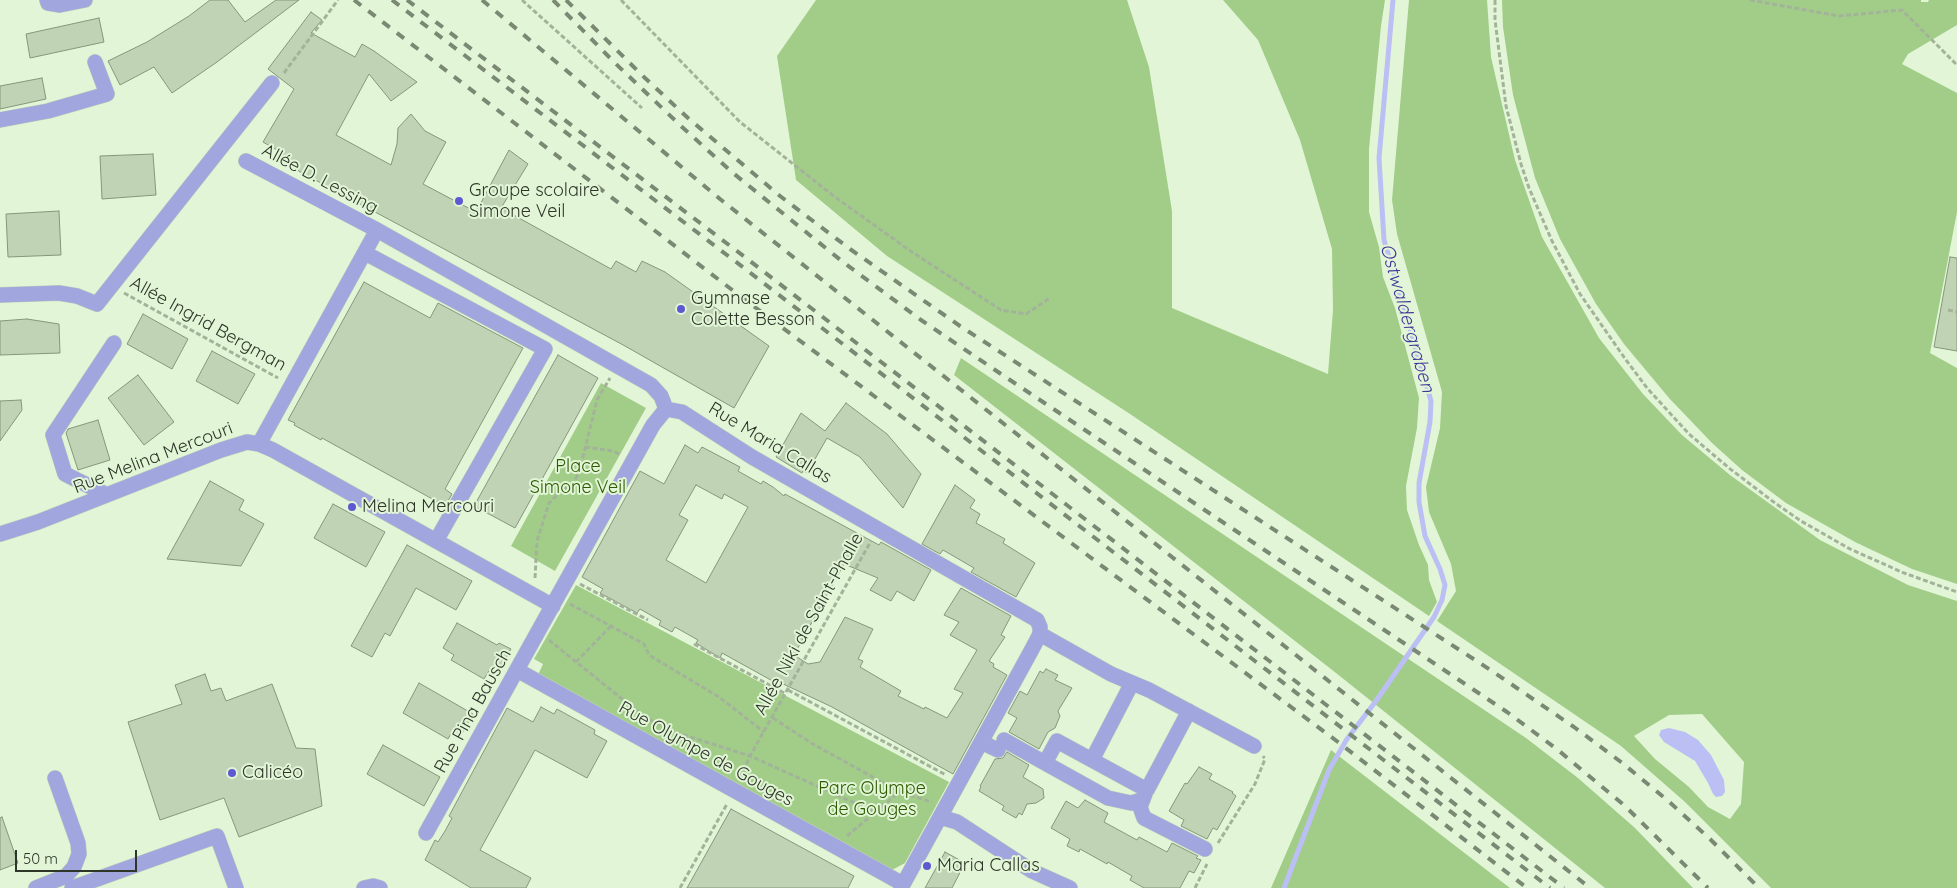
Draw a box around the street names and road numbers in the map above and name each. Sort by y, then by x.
street label: Allée D. Lessing [258,139,382,219]
street label: Allée Ingrid Bergman [126,272,290,376]
street label: Rue Maria Callas [704,398,836,488]
street label: Rue Melina Mercouri [70,418,236,498]
street label: Allée Niki de Saint-Phalle [750,529,868,719]
street label: Rue Pina Bausch [430,645,516,777]
street label: Rue Olympe de Gouges [615,697,797,811]

